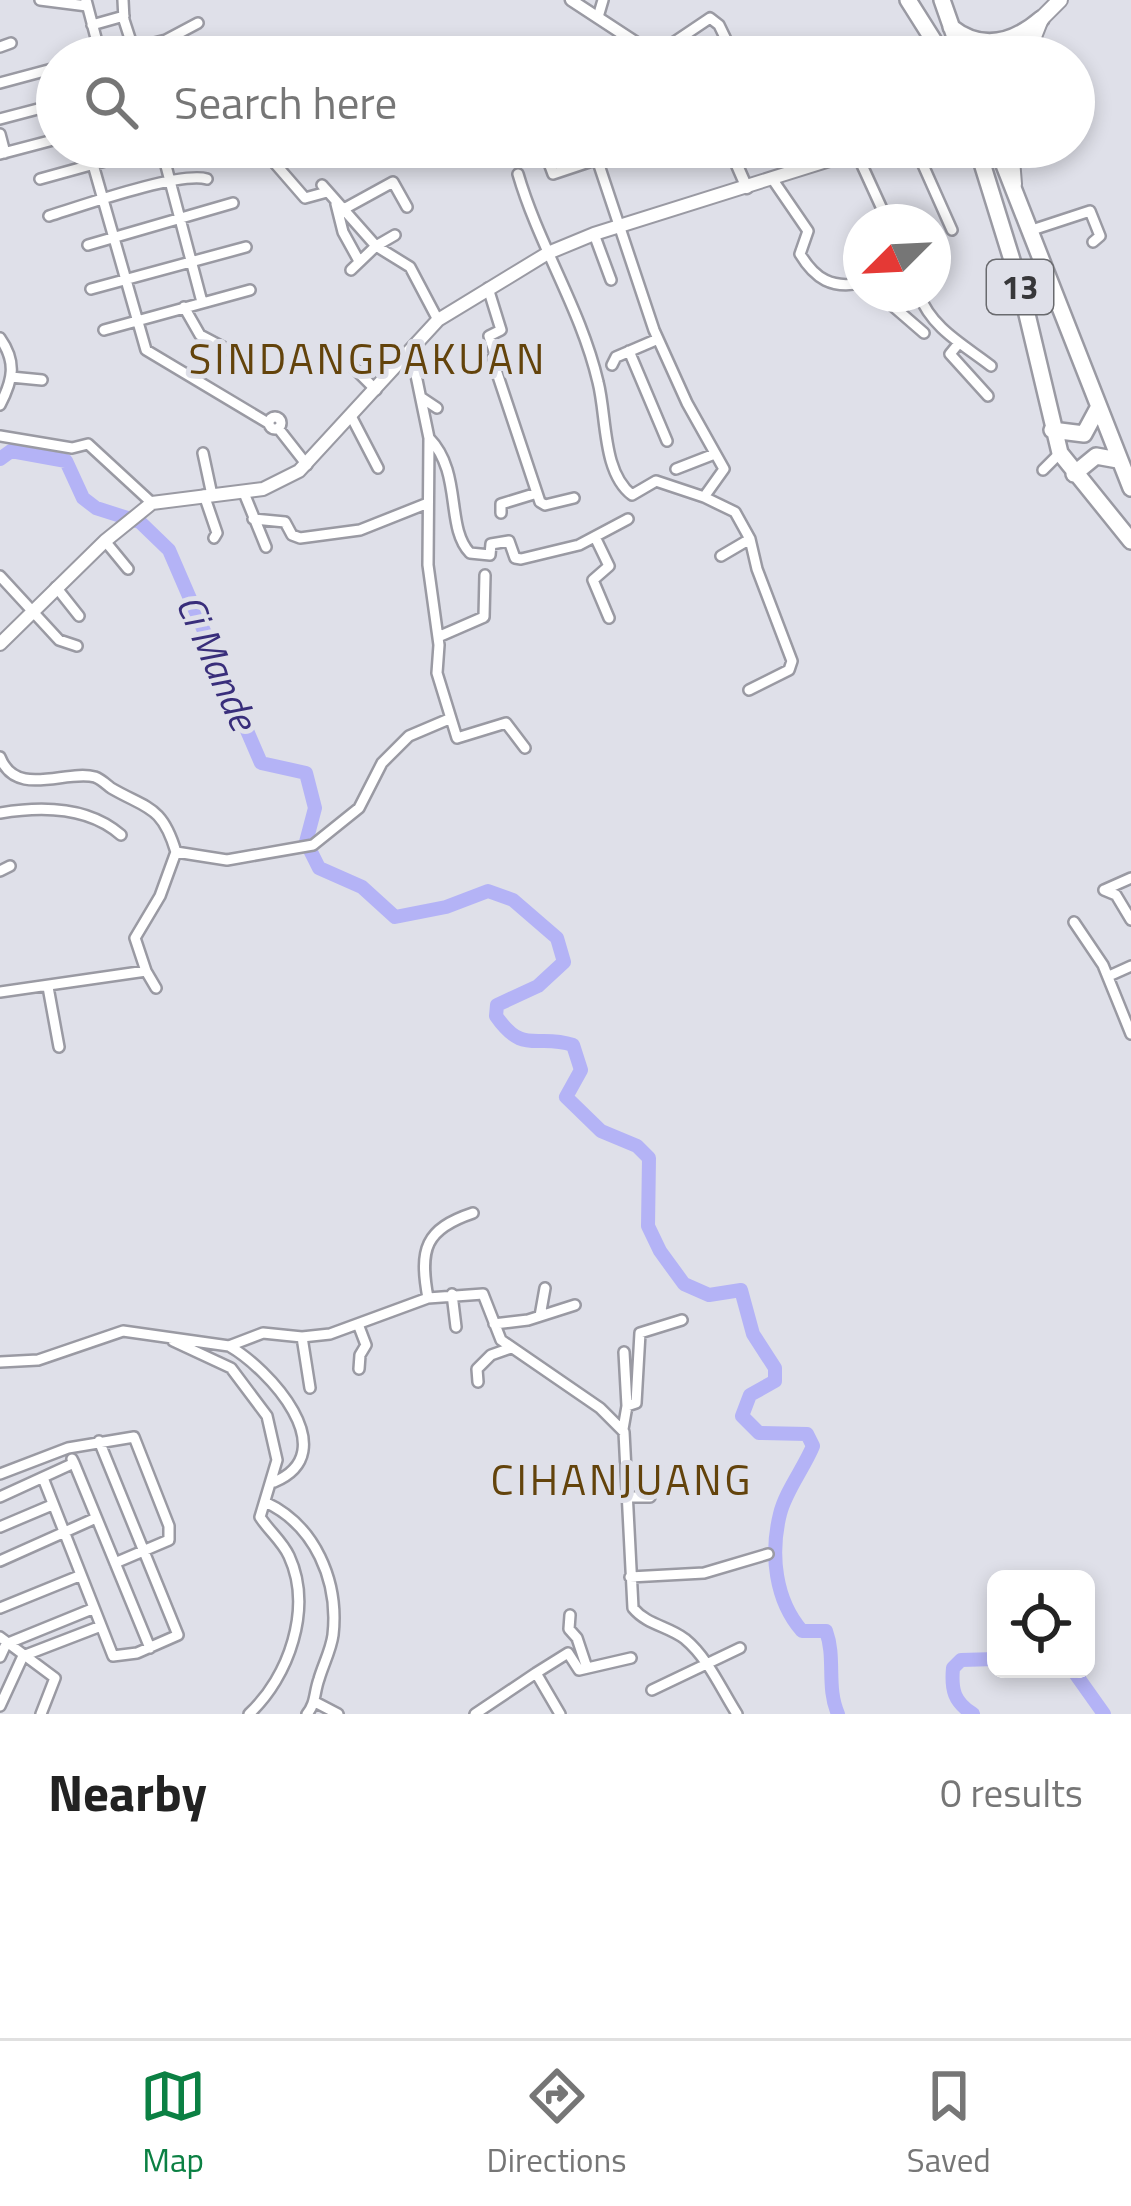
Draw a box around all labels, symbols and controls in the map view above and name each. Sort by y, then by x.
search box [36,36,1095,168]
text: Search here [174,68,397,136]
icon: search [78,69,144,135]
north arrow [843,204,951,312]
road number: 13 [987,260,1053,314]
district label: SINDANGPAKUAN [189,326,548,390]
water label: Ci Mande [161,585,274,741]
district label: CIHANJUANG [491,1447,753,1511]
map controls [987,1570,1095,1678]
button: locate [987,1570,1095,1678]
text: Nearby [48,1753,207,1831]
text: 0 results [940,1763,1083,1822]
tab: Map [140,2063,206,2185]
tab: Directions [487,2063,626,2185]
tab: Saved [907,2063,991,2185]

